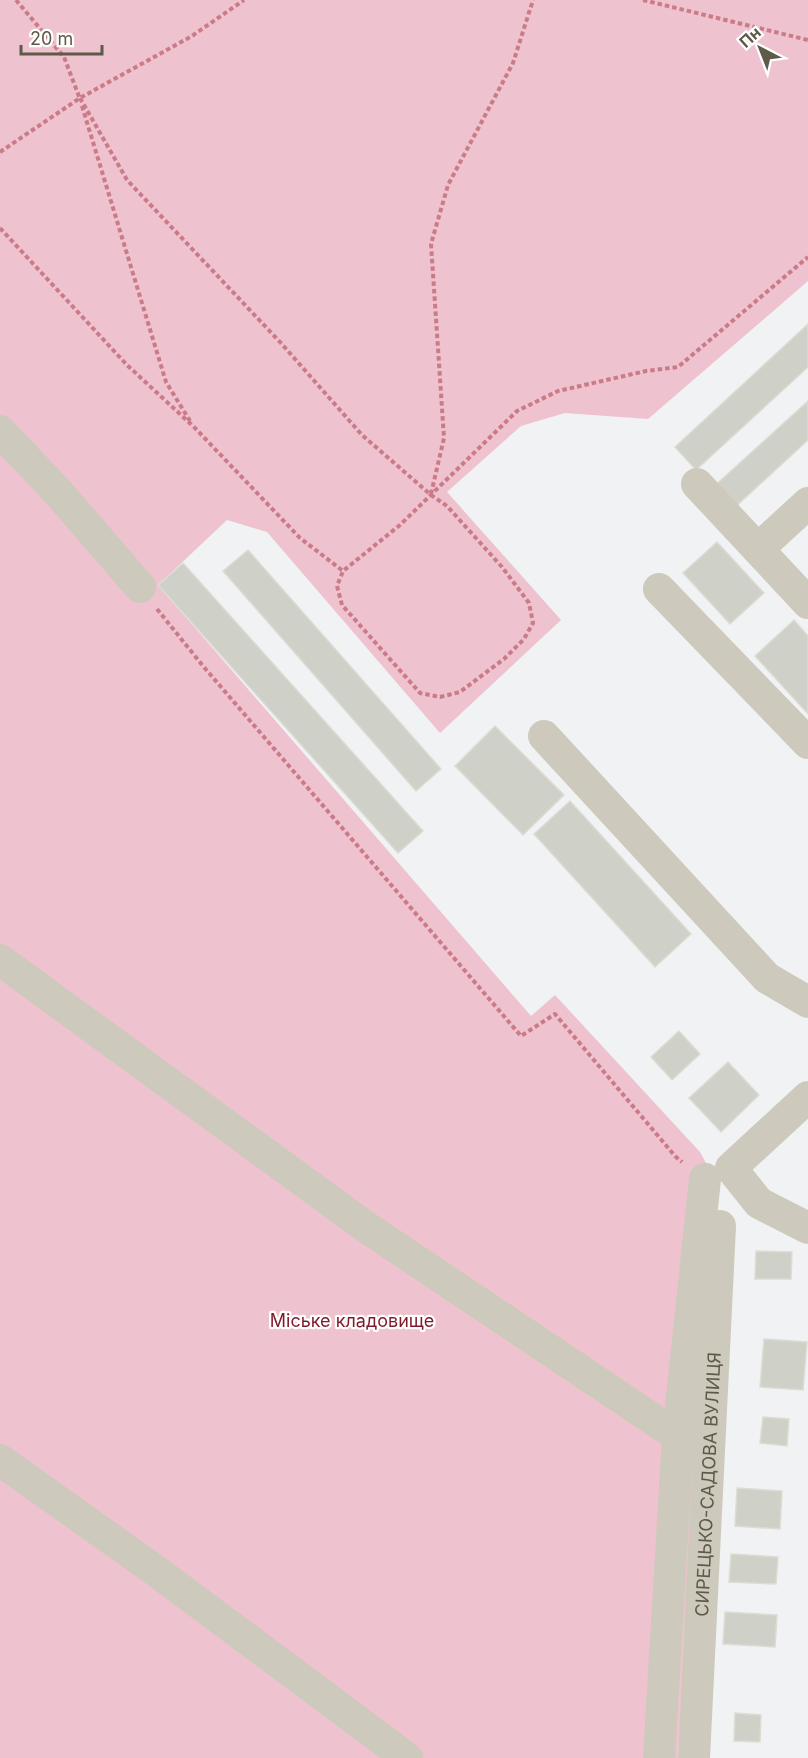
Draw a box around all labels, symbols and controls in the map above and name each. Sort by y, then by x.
scale bar [21,18,102,56]
north arrow [730,18,790,78]
text: Пн [735,22,765,52]
text: 20 m [30,28,73,49]
park label: Міське кладовище [270,1310,434,1331]
street label: СИРЕЦЬКО-САДОВА ВУЛИЦЯ [690,1351,724,1617]

